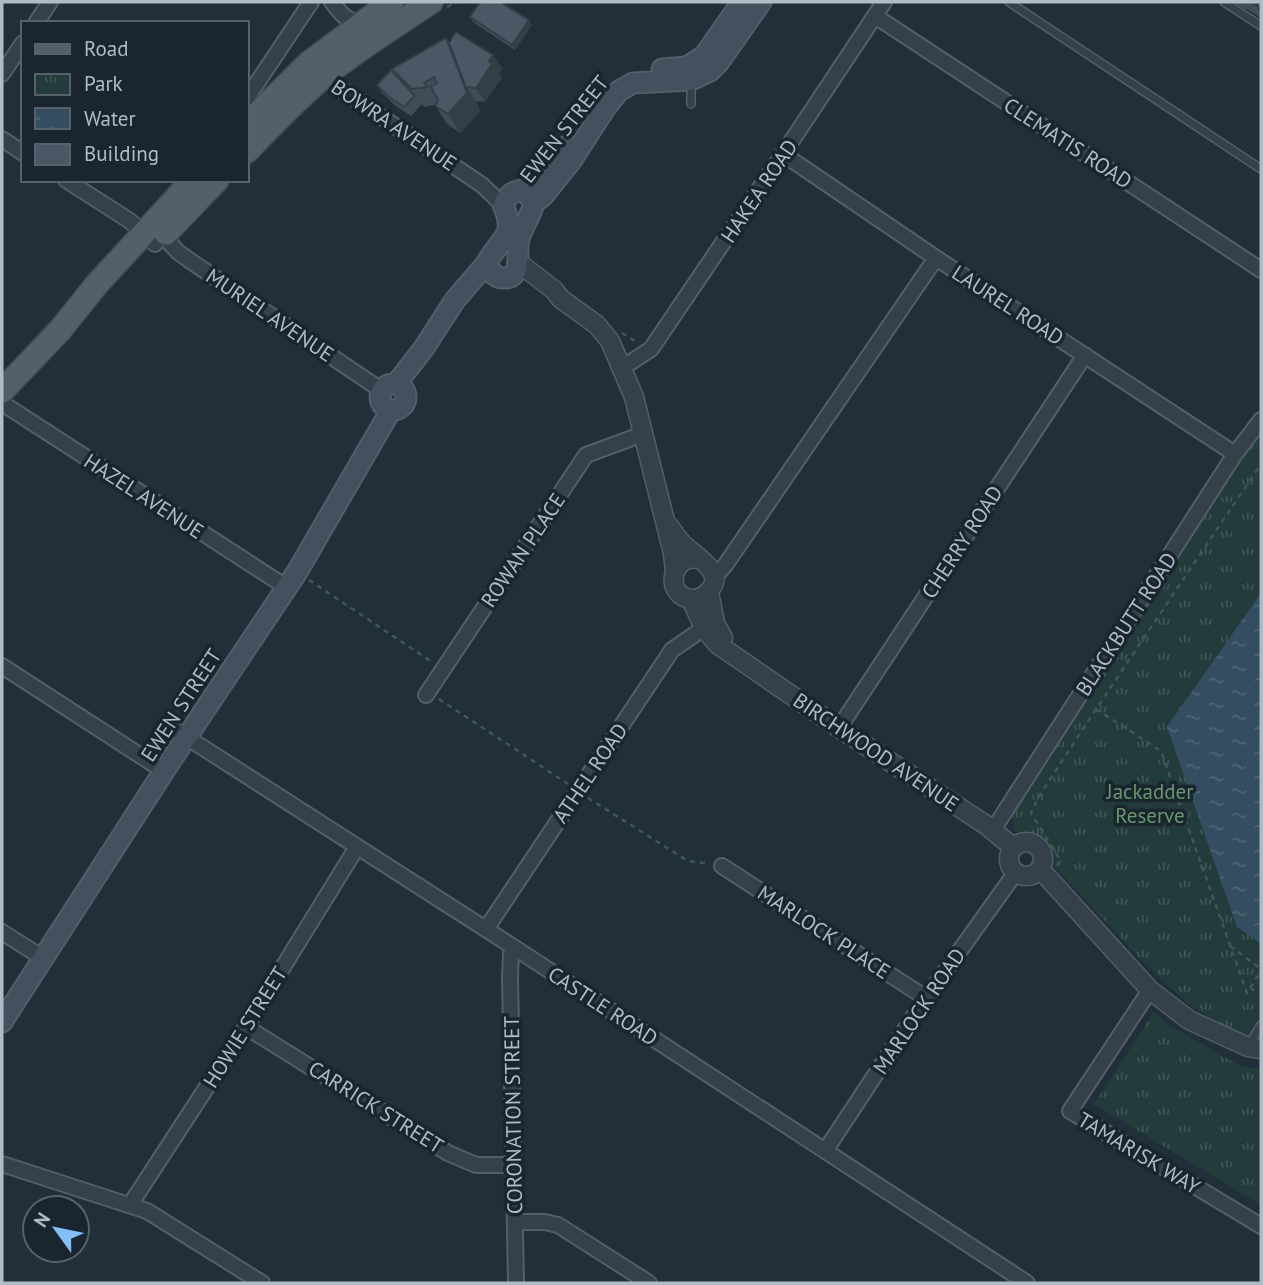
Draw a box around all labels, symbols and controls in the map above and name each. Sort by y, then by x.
legend [21,21,248,182]
text: Road [84,35,128,62]
text: Park [84,70,123,97]
street label: EWEN STREET [514,70,615,188]
street label: BOWRA AVENUE [326,73,462,177]
street label: CLEMATIS ROAD [999,91,1137,195]
text: Water [84,105,136,132]
street label: HAKEA ROAD [715,134,803,248]
text: Building [84,140,159,167]
street label: LAUREL ROAD [947,259,1069,351]
street label: MURIEL AVENUE [201,262,339,368]
street label: HAZEL AVENUE [79,447,209,545]
street label: CHERRY ROAD [915,480,1009,604]
street label: ROWAN PLACE [475,488,571,612]
street label: BLACKBUTT ROAD [1070,547,1182,701]
street label: EWEN STREET [135,643,228,766]
street label: BIRCHWOOD AVENUE [788,687,964,817]
street label: ATHEL ROAD [547,718,633,828]
park label: Jackadder Reserve [1106,778,1193,829]
street label: MARLOCK PLACE [753,879,895,985]
street label: MARLOCK ROAD [867,943,971,1079]
street label: CASTLE ROAD [543,960,663,1052]
street label: HOWIE STREET [197,961,293,1093]
street label: CORONATION STREET [498,1015,528,1214]
street label: CARRICK STREET [304,1055,449,1159]
street label: TAMARISK WAY [1073,1106,1205,1200]
north arrow [21,1194,91,1264]
text: N [28,1208,55,1232]

